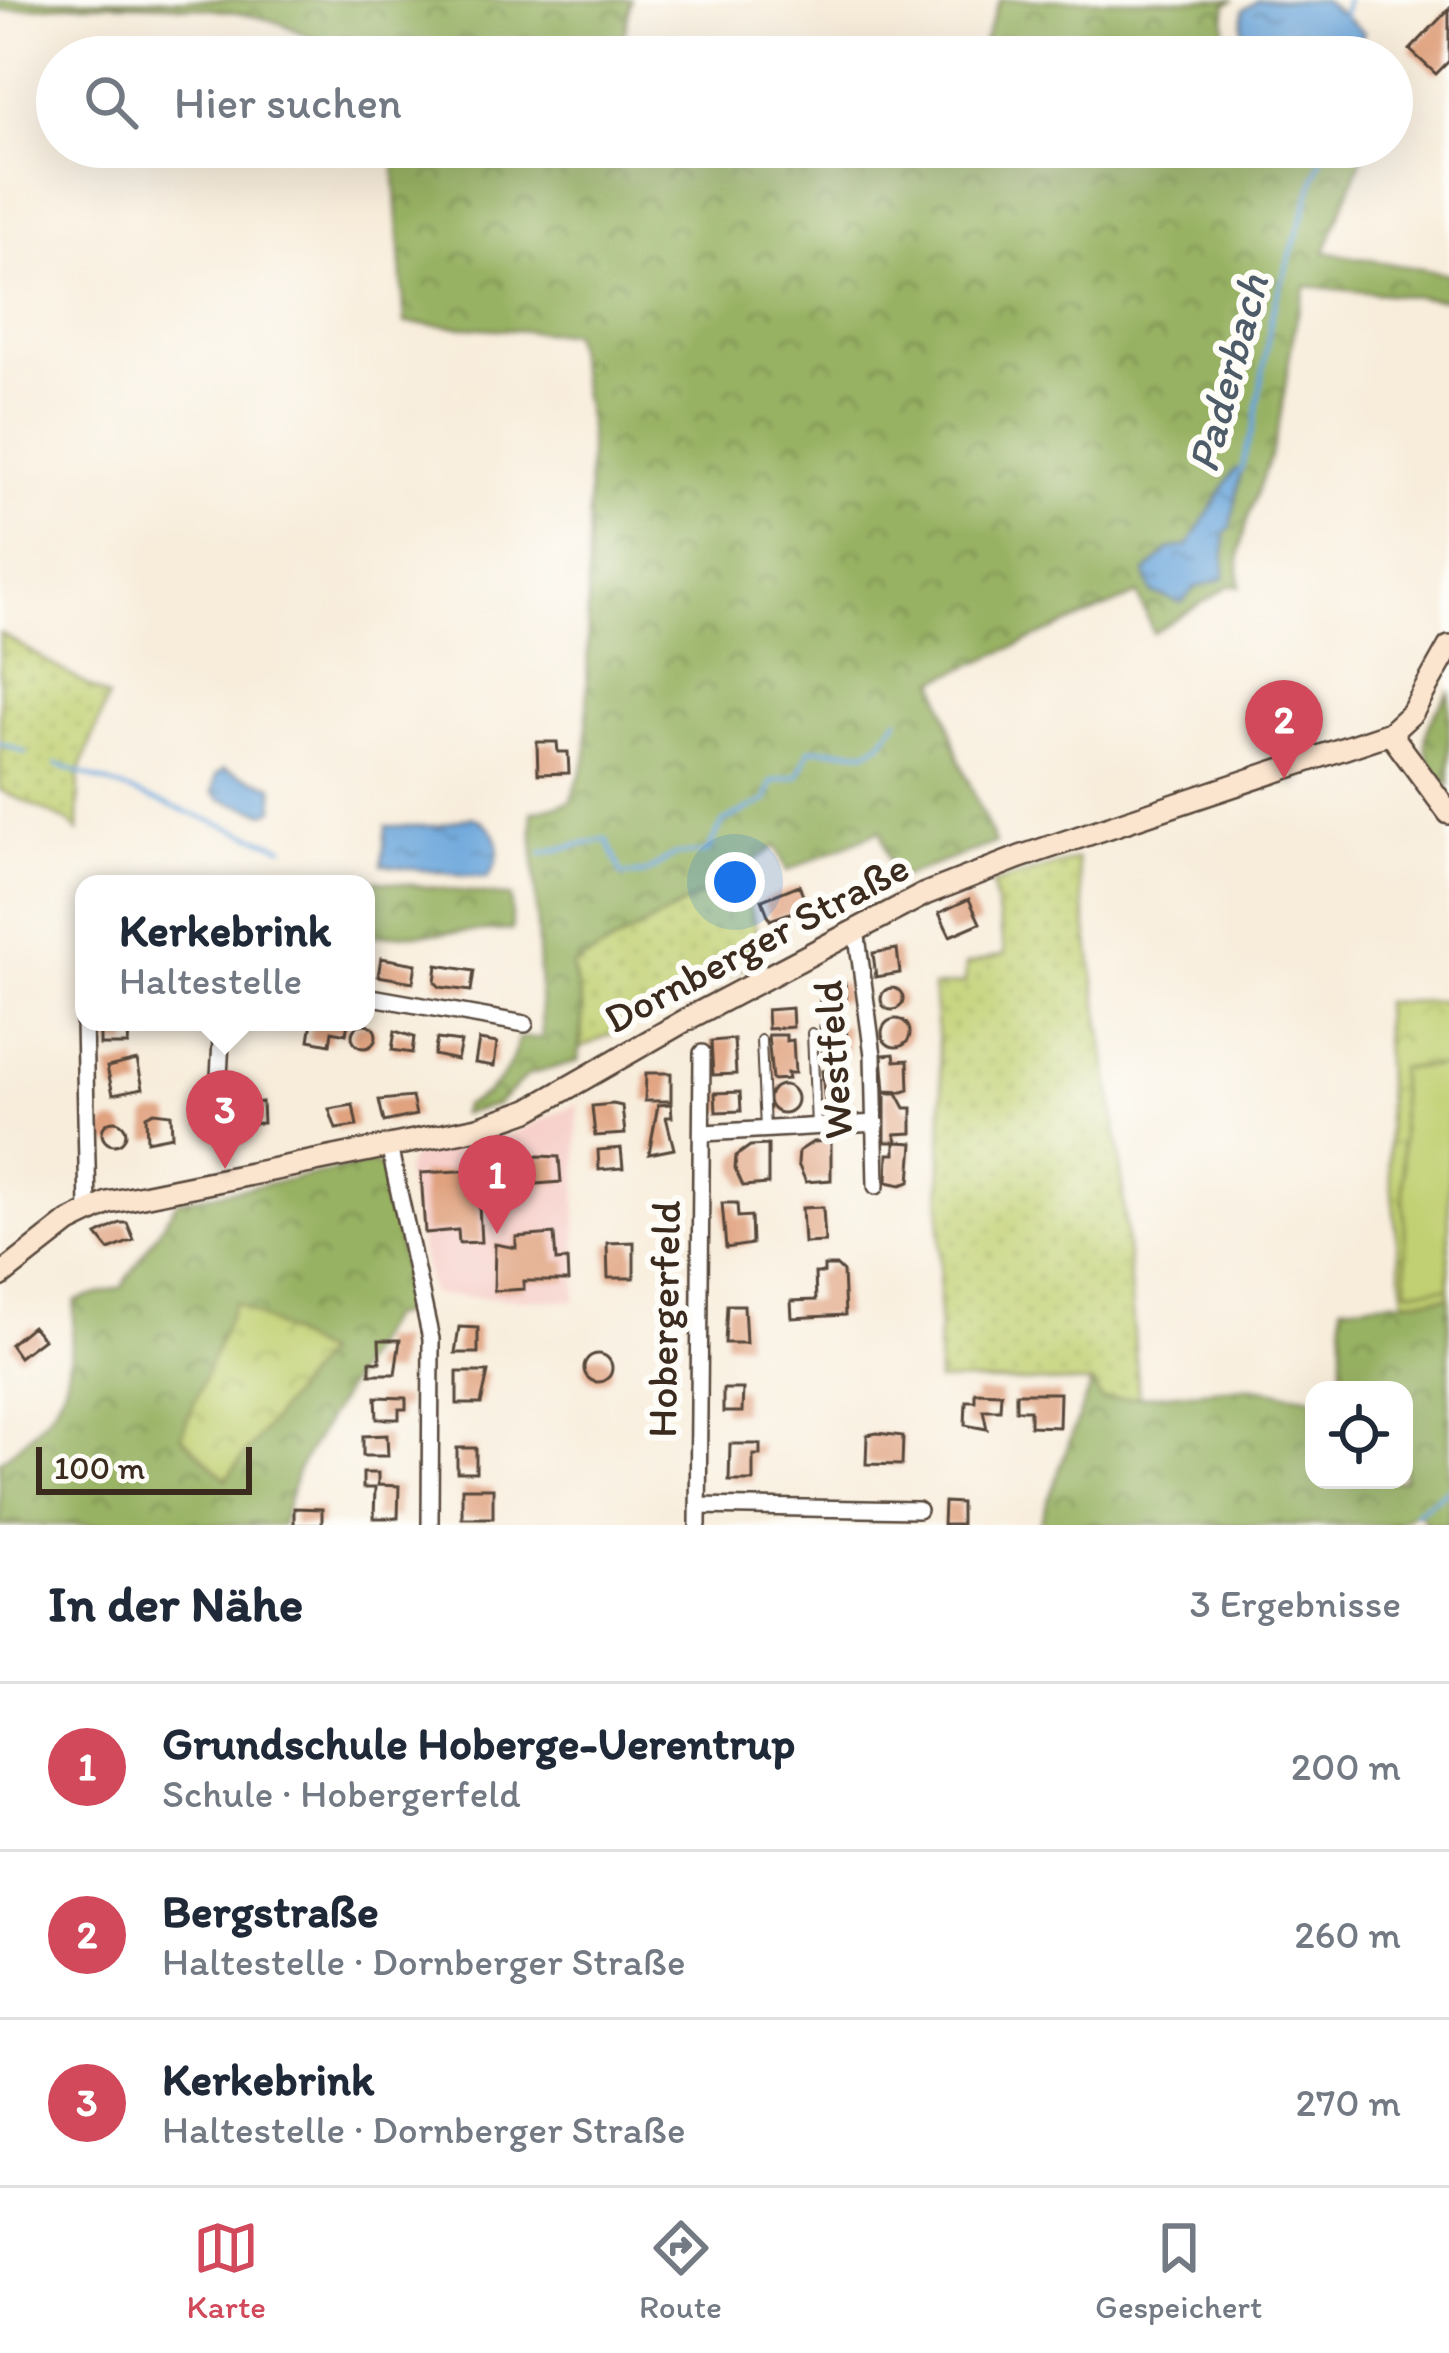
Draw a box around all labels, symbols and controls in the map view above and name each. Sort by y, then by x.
search box [36,36,1413,168]
icon: search [78,69,144,135]
text: Hier suchen [174,75,402,129]
water label: Paderbach [1175,268,1279,477]
pin: 2 [1245,680,1323,779]
street label: Dornberger Straße [595,841,917,1044]
your location [705,852,765,912]
popup [75,875,375,1031]
text: Kerkebrink [119,903,331,957]
text: Haltestelle [119,957,302,1004]
street label: Westfeld [802,979,863,1141]
pin: 3 [186,1070,264,1169]
pin: 1 [458,1135,536,1234]
street label: Hobergerfeld [636,1200,691,1438]
map controls [1305,1381,1413,1489]
button: locate [1305,1381,1413,1489]
scale bar [36,1441,252,1494]
text: 100 m [54,1448,145,1487]
text: In der Nähe [48,1573,303,1634]
text: 3 Ergebnisse [1190,1580,1401,1627]
text: Grundschule Hoberge-Uerentrup [162,1716,795,1770]
text: 1 [78,1743,96,1790]
text: 200 m [1291,1743,1401,1790]
text: Schule · Hobergerfeld [162,1770,521,1817]
text: Bergstraße [162,1884,379,1938]
text: 2 [77,1911,97,1958]
text: 260 m [1294,1911,1401,1958]
text: Haltestelle · Dornberger Straße [162,1938,685,1985]
text: Kerkebrink [162,2052,374,2106]
text: 3 [76,2079,98,2126]
text: 270 m [1296,2079,1401,2126]
text: Haltestelle · Dornberger Straße [162,2106,685,2153]
tab: Karte [187,2215,266,2326]
tab: Route [639,2215,722,2326]
tab: Gespeichert [1095,2215,1262,2326]

